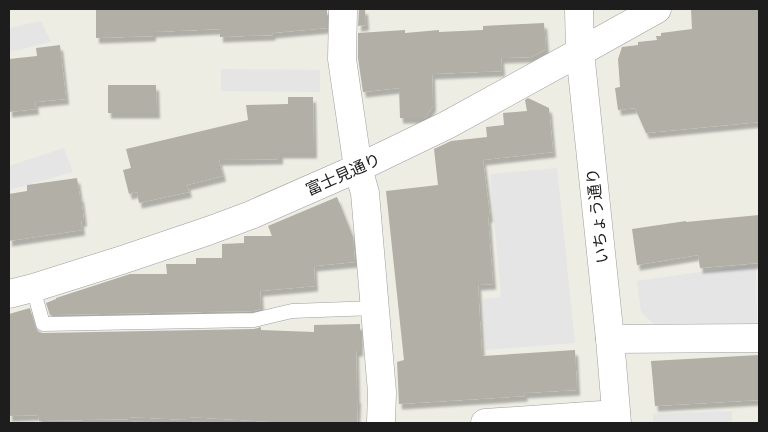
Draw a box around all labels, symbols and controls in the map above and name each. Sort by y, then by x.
street label: 富士見通り [303,150,383,198]
street label: いちょう通り [584,167,611,265]

